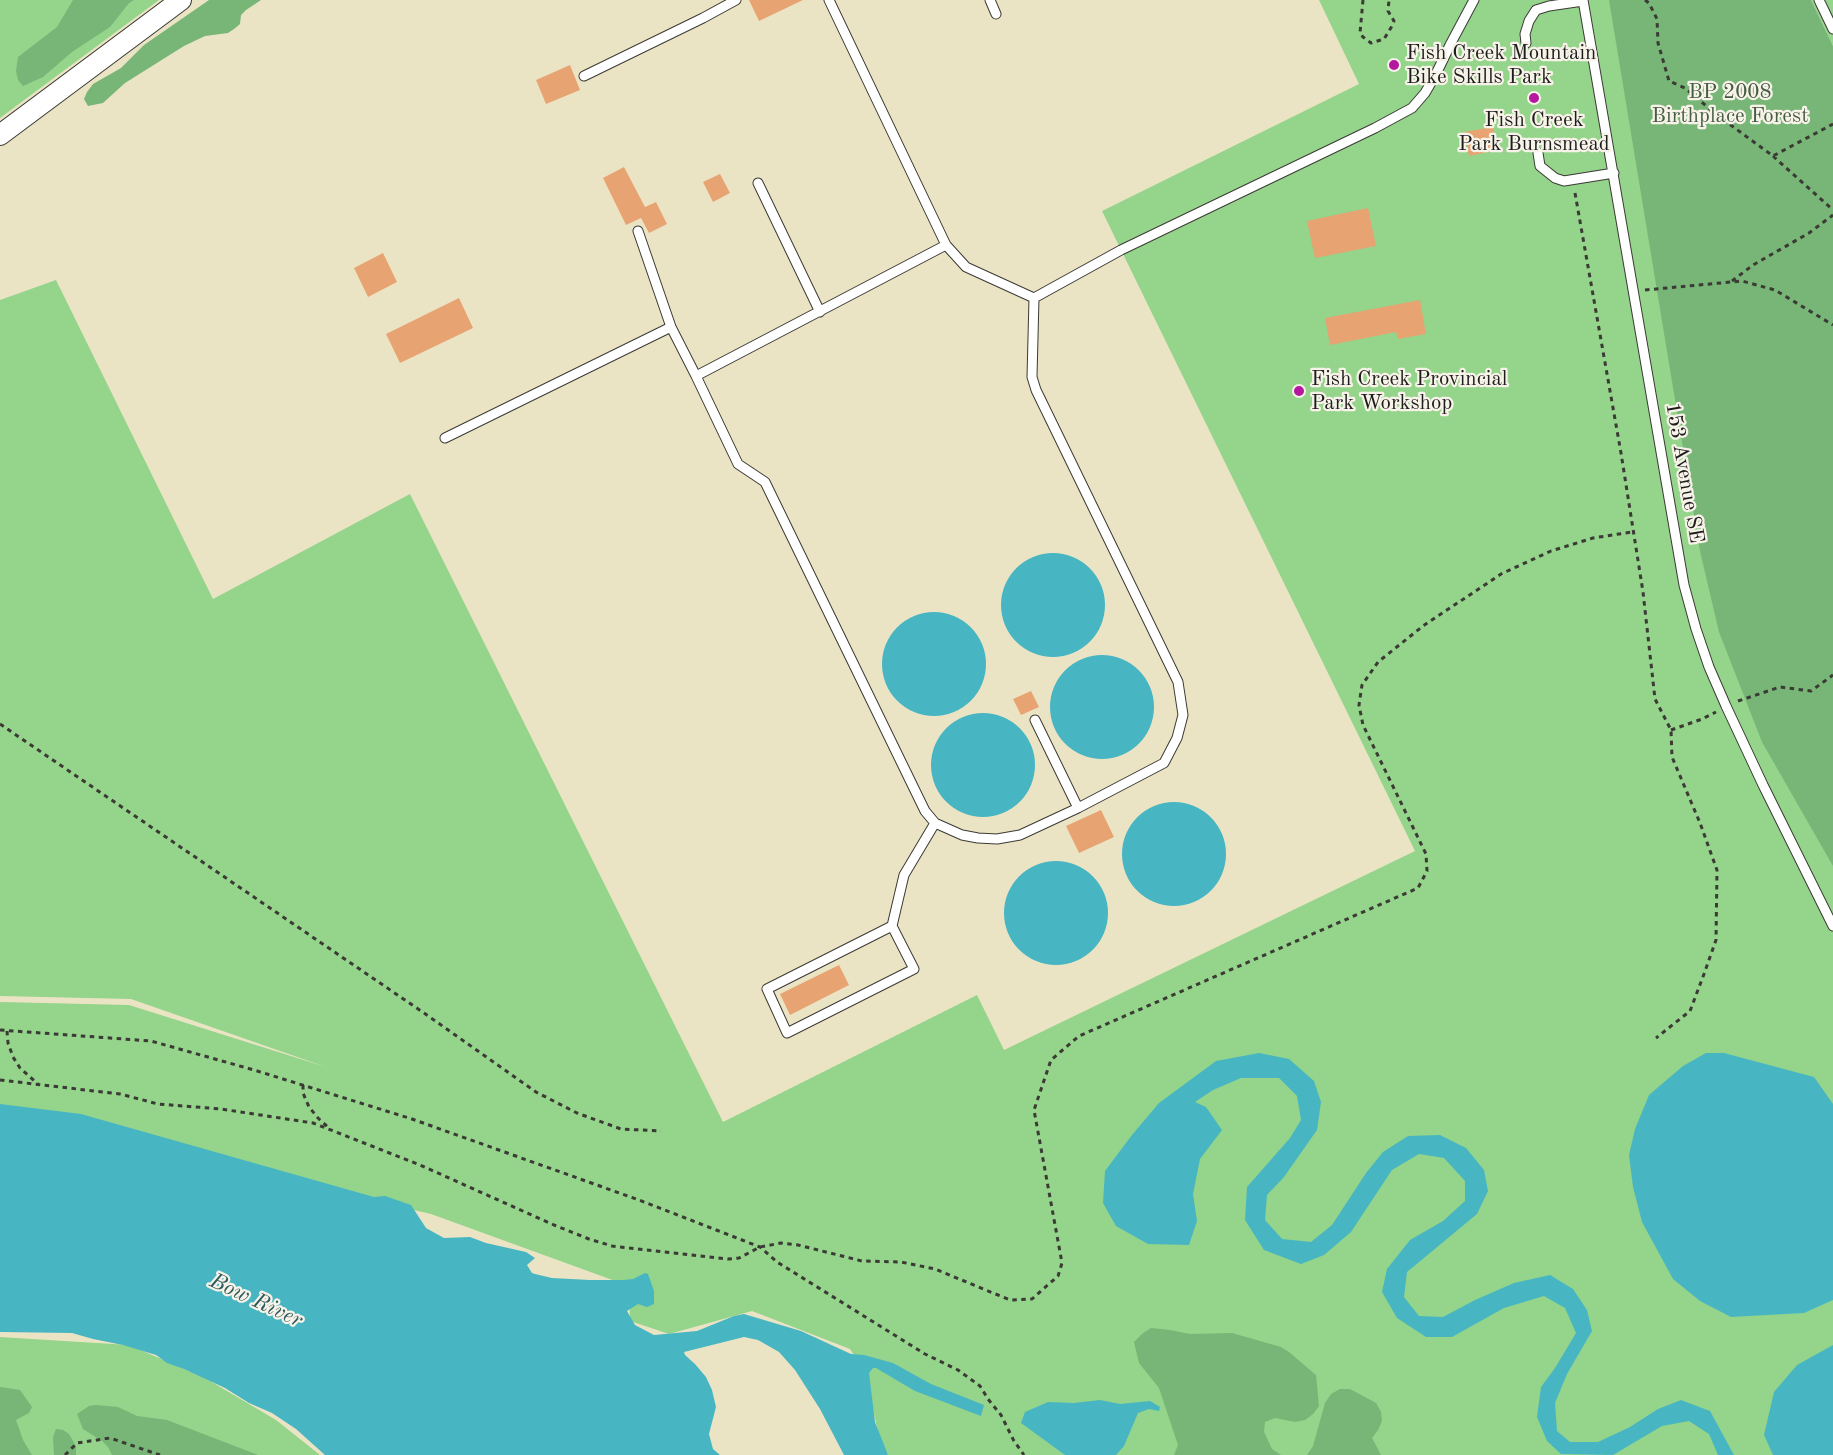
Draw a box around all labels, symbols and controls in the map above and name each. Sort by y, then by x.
place label: Fish Creek Mountain Bike Skills Park [1406,40,1596,90]
marker: Fish Creek Mountain Bike Skills Park [1387,58,1401,72]
park label: BP 2008 Birthplace Forest [1652,79,1808,129]
marker: Fish Creek Park Burnsmead [1527,91,1541,105]
place label: Fish Creek Park Burnsmead [1458,107,1610,157]
place label: Fish Creek Provincial Park Workshop [1311,366,1508,416]
marker: Fish Creek Provincial Park Workshop [1292,384,1306,398]
street label: 153 Avenue SE [1659,401,1709,545]
water label: Bow River [205,1268,307,1334]

